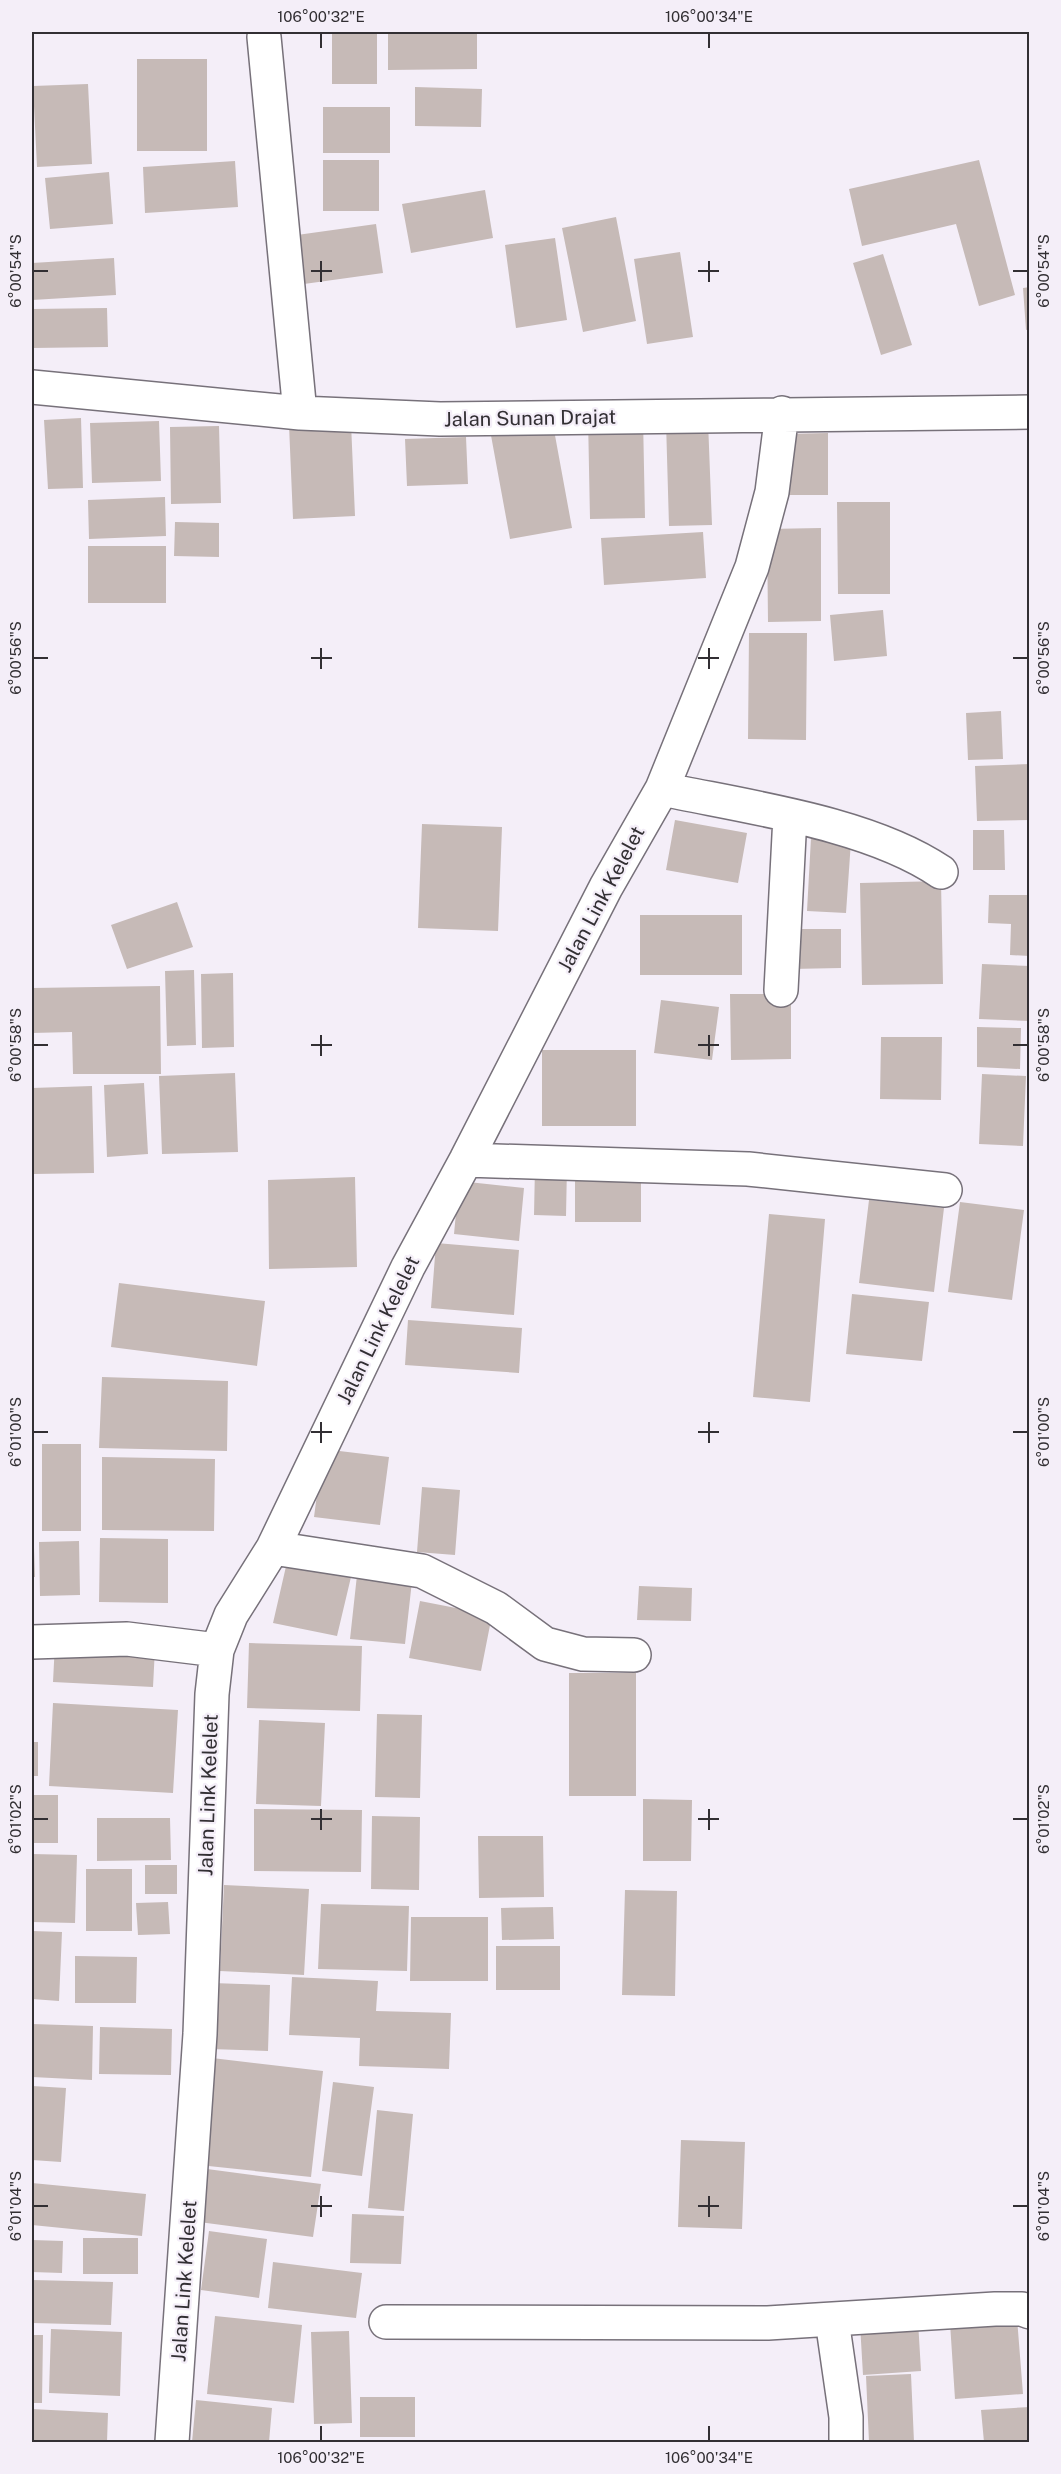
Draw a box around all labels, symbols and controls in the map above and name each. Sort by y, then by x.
text: 106°00'32"E [277,8,365,25]
text: 106°00'34"E [665,8,753,25]
text: 6°00'54"S [7,234,24,308]
text: 6°00'54"S [1035,234,1052,308]
street label: Jalan Sunan Drajat [444,404,616,432]
text: 6°00'56"S [7,621,24,695]
text: 6°00'56"S [1035,621,1052,695]
street label: Jalan Link Kelelet [552,822,650,976]
text: 6°00'58"S [7,1008,24,1082]
text: 6°00'58"S [1035,1008,1052,1082]
street label: Jalan Link Kelelet [332,1252,424,1408]
text: 6°01'00"S [7,1397,24,1467]
text: 6°01'00"S [1035,1397,1052,1467]
street label: Jalan Link Kelelet [193,1714,223,1876]
text: 6°01'02"S [7,1784,24,1854]
text: 6°01'02"S [1035,1784,1052,1854]
text: 6°01'04"S [7,2171,24,2241]
text: 6°01'04"S [1035,2171,1052,2241]
street label: Jalan Link Kelelet [166,2199,202,2363]
text: 106°00'32"E [277,2449,365,2466]
text: 106°00'34"E [665,2449,753,2466]

